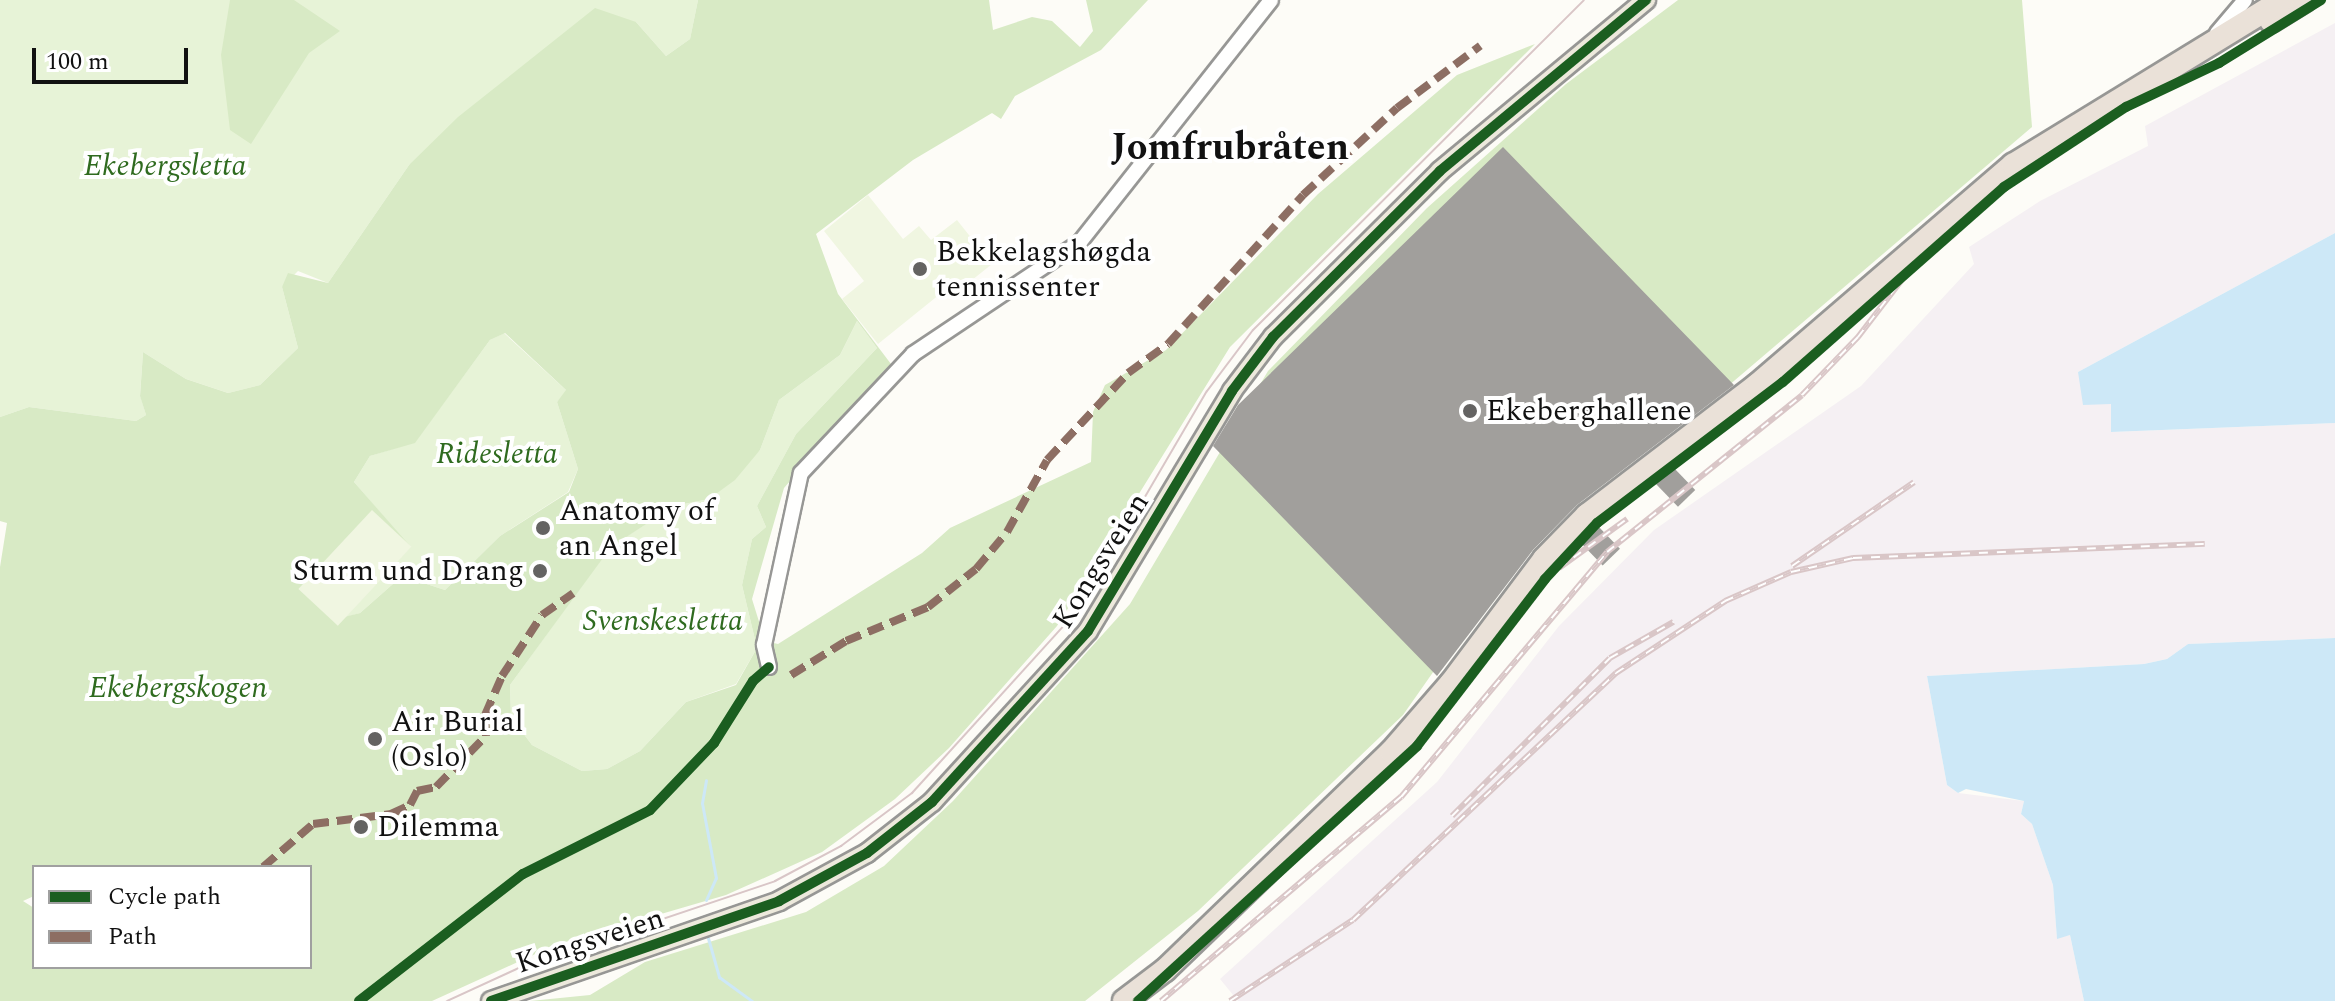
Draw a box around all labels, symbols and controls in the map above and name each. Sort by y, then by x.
scale bar [36,32,192,82]
text: 100 m [46,44,109,80]
district label: Jomfrubråten [1111,126,1349,172]
park label: Ekebergsletta [84,148,246,184]
place label: Bekkelagshøgda tennissenter [936,234,1151,304]
marker: Bekkelagshøgda tennissenter [911,260,929,278]
place label: Ekeberghallene [1486,393,1692,429]
marker: Ekeberghallene [1461,402,1479,420]
park label: Ridesletta [436,436,558,472]
street label: Kongsveien [1045,486,1157,636]
place label: Anatomy of an Angel [559,493,714,564]
marker: Anatomy of an Angel [534,519,552,537]
place label: Sturm und Drang [293,553,524,589]
marker: Sturm und Drang [531,562,549,580]
park label: Svenskesletta [583,603,743,639]
park label: Ekebergskogen [89,670,267,706]
place label: Air Burial (Oslo) [391,704,524,774]
marker: Air Burial (Oslo) [366,730,384,748]
place label: Dilemma [377,809,499,845]
marker: Dilemma [352,818,370,836]
legend [32,865,312,969]
text: Cycle path [108,879,221,915]
street label: Kongsveien [511,900,669,982]
text: Path [108,919,157,955]

